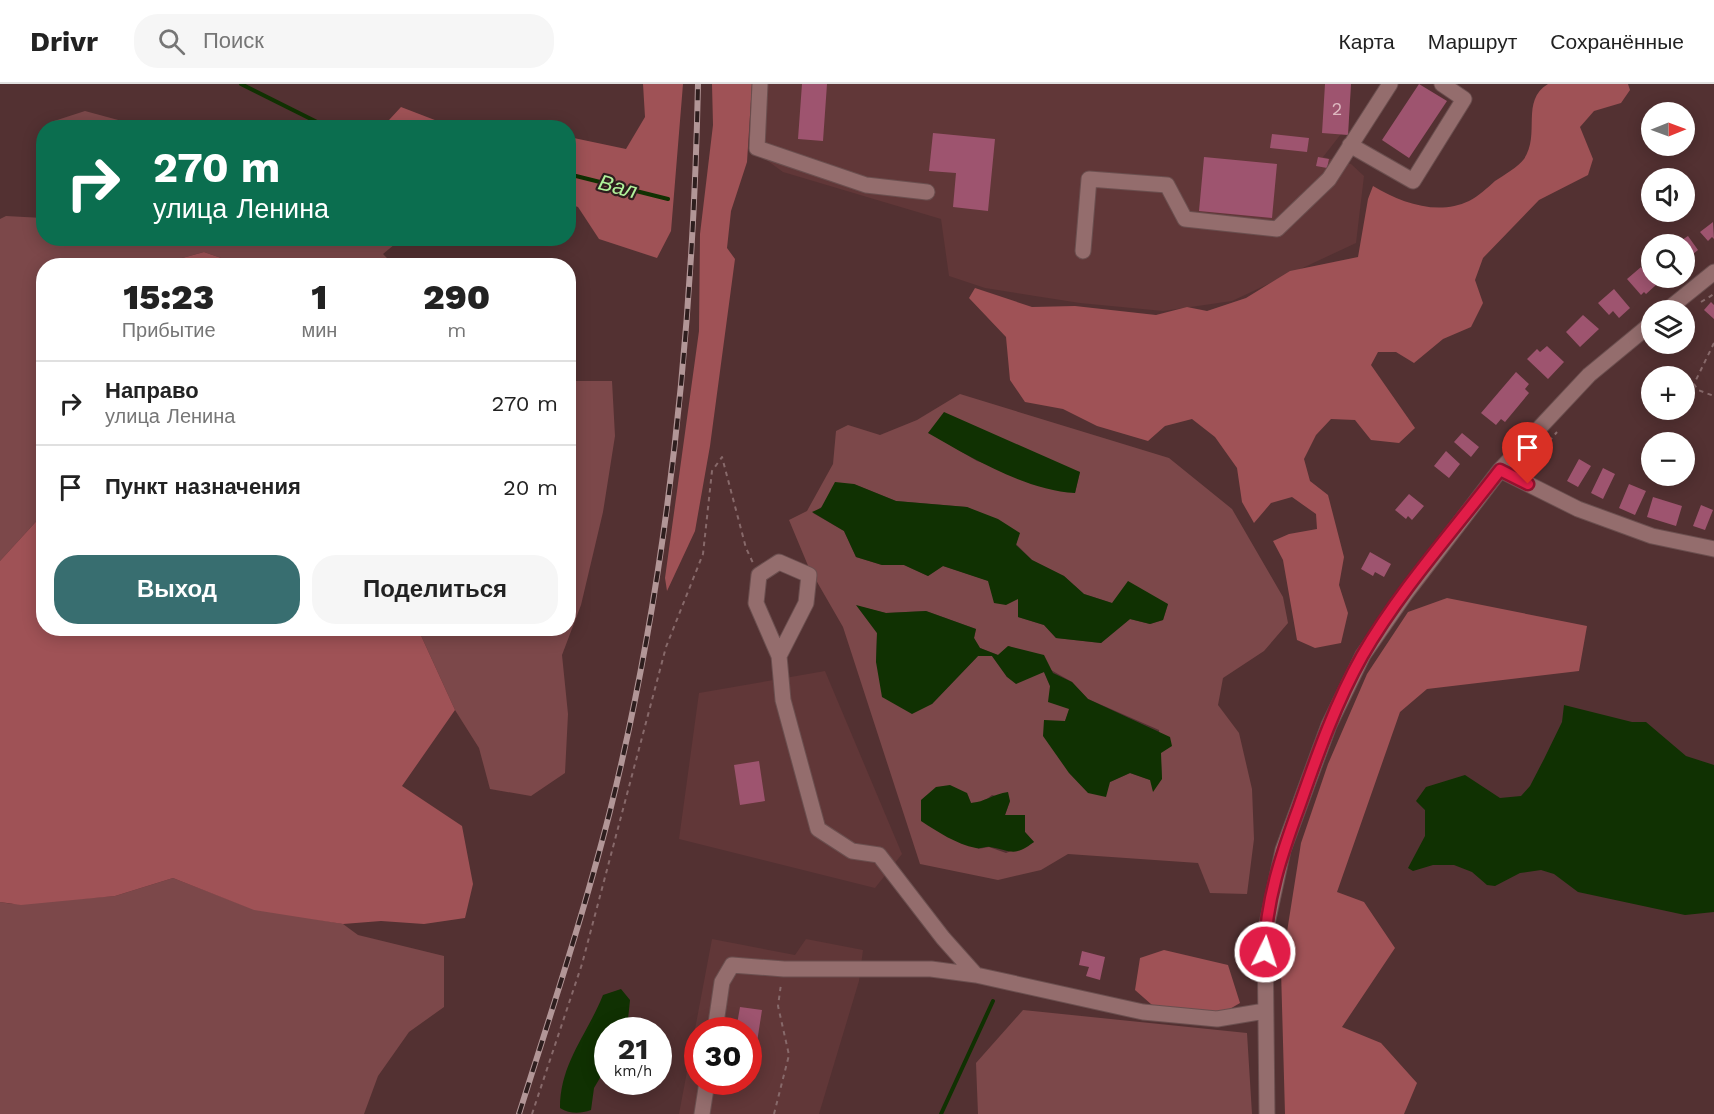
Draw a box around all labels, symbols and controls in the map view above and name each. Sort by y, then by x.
search box [134,14,554,68]
text: Drivr [30,25,98,58]
icon: search [155,25,188,58]
text: Поиск [203,28,264,53]
text: Карта [1339,29,1395,54]
text: Маршрут [1428,29,1517,54]
text: Сохранённые [1550,29,1684,54]
house number: 2 [1332,98,1342,119]
north arrow [1641,102,1695,156]
map controls [1641,102,1695,486]
text: 270 m [153,143,280,192]
icon: right [54,144,132,222]
button: sound [1641,168,1695,222]
water label: Вал [596,169,640,204]
text: улица Ленина [153,193,329,225]
button: search [1641,234,1695,288]
text: 15:23 [123,276,214,318]
text: 1 [311,276,327,318]
text: 290 [423,276,490,318]
button: layers [1641,300,1695,354]
text: Прибытие [122,318,216,342]
text: мин [301,318,337,342]
text: m [447,318,466,342]
button: + [1641,366,1695,420]
text: Направо [105,378,199,403]
icon: right [54,387,87,420]
text: 270 m [492,391,558,416]
text: улица Ленина [105,404,235,428]
pin [1502,422,1553,484]
icon: arrive [1511,431,1544,464]
button: − [1641,432,1695,486]
icon: arrive [54,471,87,504]
text: Пункт назначения [105,474,301,499]
text: 20 m [503,475,558,500]
button: Выход [54,555,300,624]
button: Поделиться [312,555,558,624]
position arrow [1233,920,1297,984]
speed limit sign: 30 [684,1017,762,1095]
text: 21 [618,1031,648,1066]
text: km/h [614,1062,652,1080]

